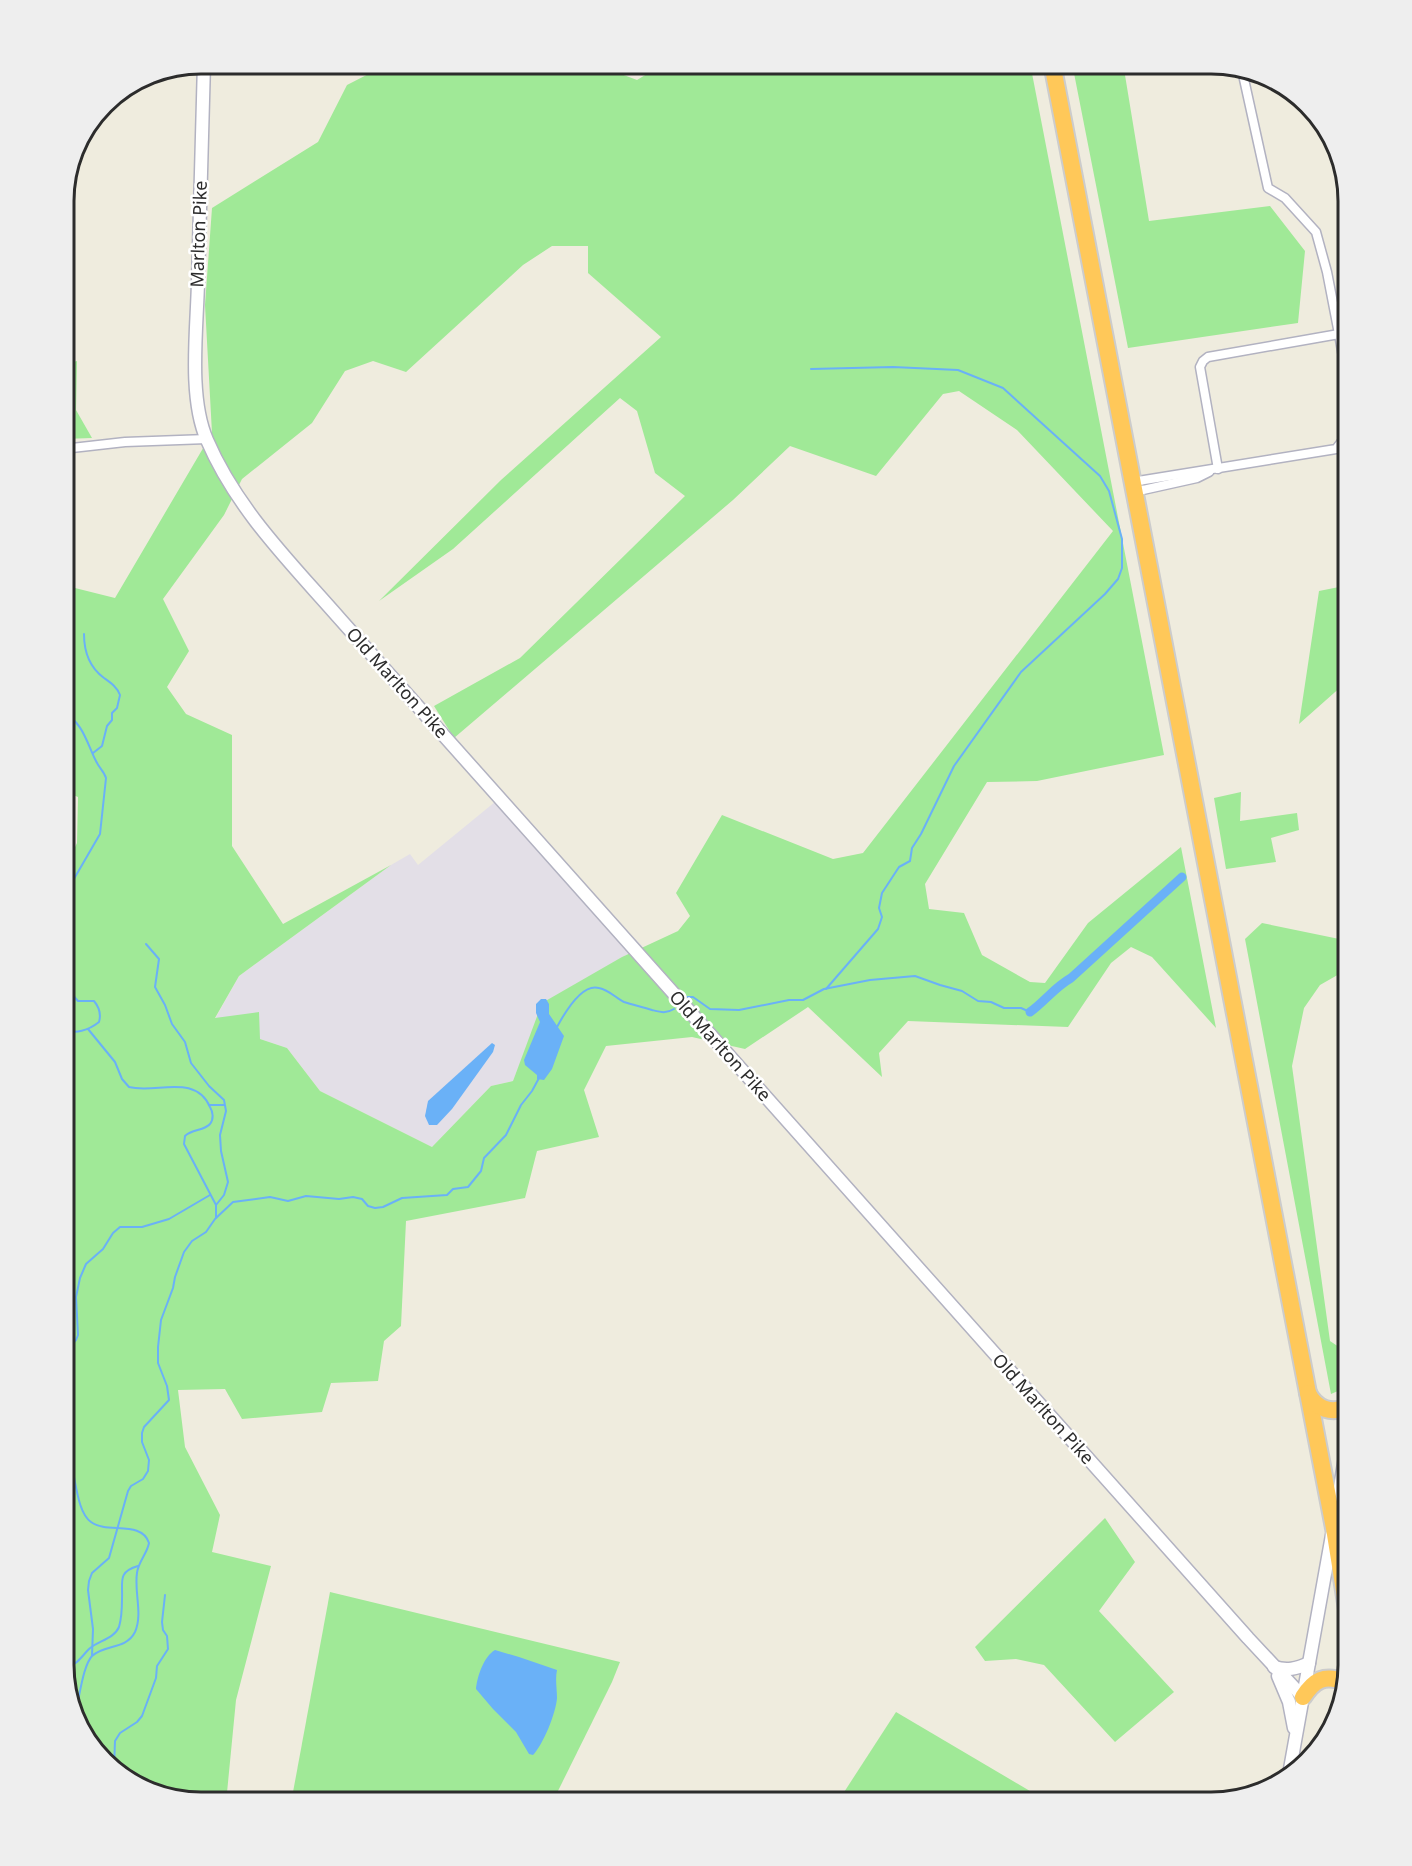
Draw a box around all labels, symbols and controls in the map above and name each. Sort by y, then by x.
street label: Marlton Pike [184,180,212,288]
street label: Old Marlton Pike [342,622,454,743]
street label: Old Marlton Pike [665,985,777,1106]
street label: Old Marlton Pike [988,1348,1100,1469]

